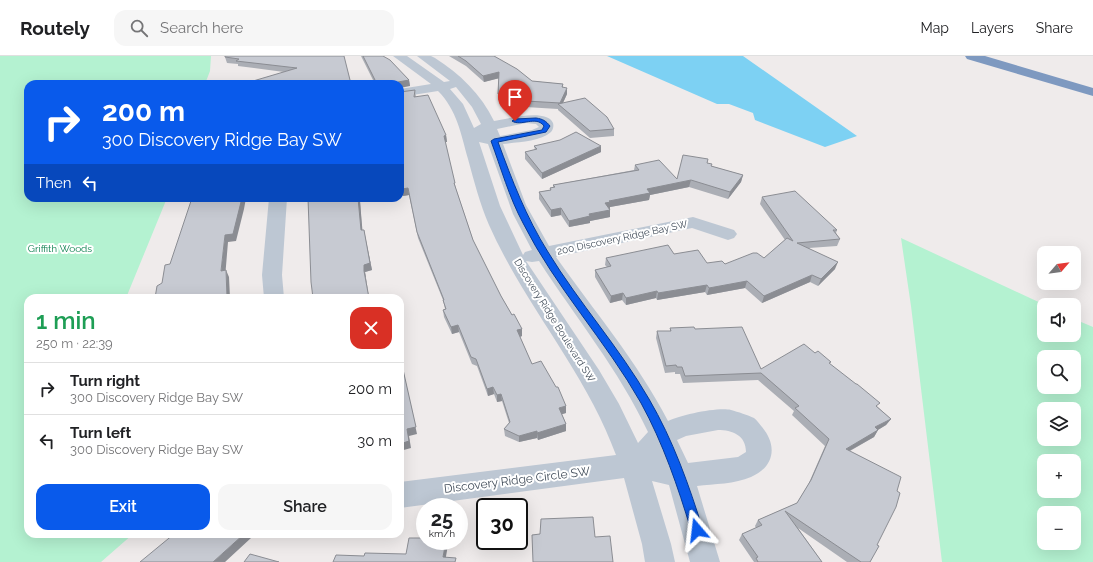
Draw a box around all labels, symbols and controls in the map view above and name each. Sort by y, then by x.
search box [114,10,394,46]
text: Routely [20,17,90,39]
icon: search [128,17,150,39]
text: Search here [160,19,243,37]
text: Map [921,20,949,36]
text: Layers [971,20,1014,36]
text: Share [1036,20,1073,36]
pin [498,80,532,121]
icon: arrive [504,86,526,108]
text: 200 m [102,95,185,128]
icon: right [36,96,88,148]
text: 300 Discovery Ridge Bay SW [102,129,342,150]
icon: left [79,172,101,194]
text: Then [36,174,71,192]
street label: 200 Discovery Ridge Bay SW [556,218,689,257]
park label: Griffith Woods [28,243,92,254]
north arrow [1037,246,1081,290]
map controls [1037,246,1081,550]
street label: Discovery Ridge Boulevard SW [512,257,597,384]
button: sound [1037,298,1081,342]
text: 1 min [36,306,96,335]
button: close [350,307,392,349]
text: 250 m · 22:39 [36,336,113,351]
button: search [1037,350,1081,394]
text: Turn right [70,372,140,390]
icon: right [36,378,58,400]
text: 200 m [348,380,392,398]
text: 300 Discovery Ridge Bay SW [70,390,243,405]
button: layers [1037,402,1081,446]
text: Turn left [70,424,131,442]
icon: left [36,430,58,452]
text: 30 m [357,432,392,450]
text: 300 Discovery Ridge Bay SW [70,442,243,457]
button: + [1037,454,1081,498]
street label: Discovery Ridge Circle SW [443,464,591,496]
button: Exit [36,484,210,530]
button: Share [218,484,392,530]
speed limit sign: 30 [476,498,528,550]
button: − [1037,506,1081,550]
text: 25 [431,507,453,531]
position arrow [676,509,718,551]
text: km/h [429,528,455,539]

